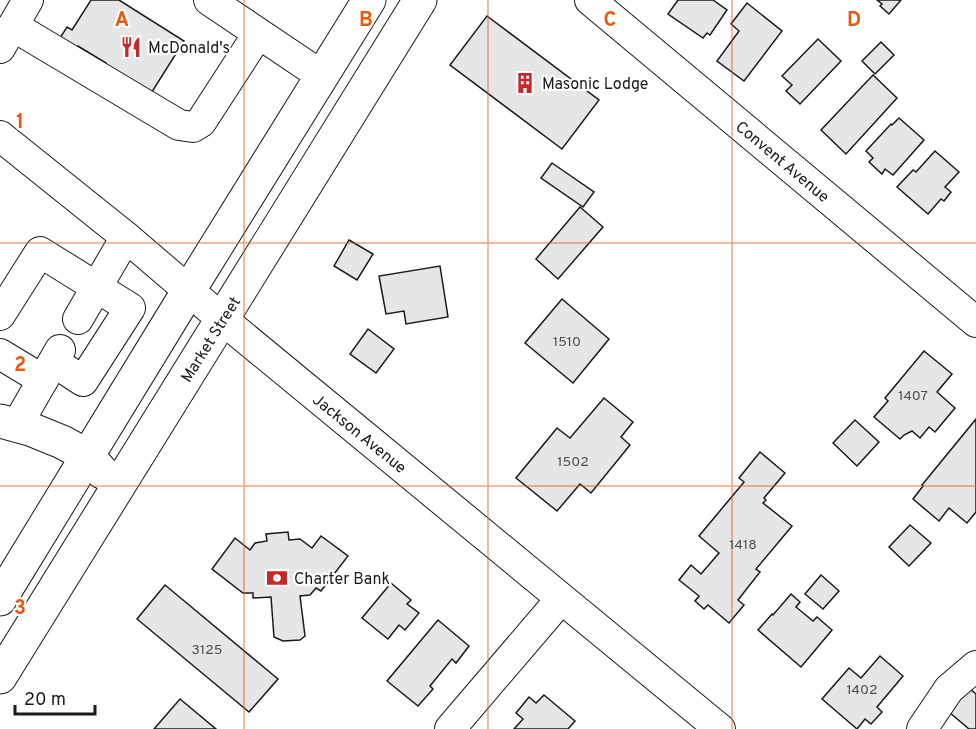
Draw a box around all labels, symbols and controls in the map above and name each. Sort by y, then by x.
text: A [115,8,129,34]
text: B [359,8,373,34]
text: C [604,8,616,34]
text: D [847,8,861,34]
restaurant icon: McDonald's [119,35,143,59]
place label: McDonald's [148,39,230,59]
building icon: Masonic Lodge [513,71,537,95]
place label: Masonic Lodge [542,75,648,95]
text: 1 [16,110,24,136]
street label: Convent Avenue [731,117,833,208]
street label: Market Street [177,293,246,387]
house number: 1510 [553,334,581,351]
text: 2 [14,353,26,379]
house number: 1407 [898,388,928,405]
street label: Jackson Avenue [308,390,410,479]
house number: 1502 [557,454,589,471]
house number: 1418 [729,537,757,554]
bank icon: Charter Bank [265,566,289,590]
place label: Charter Bank [294,570,390,590]
text: 3 [14,596,26,622]
house number: 3125 [192,642,222,659]
scale bar [15,678,94,716]
house number: 1402 [846,682,878,699]
text: 20 m [24,689,66,712]

